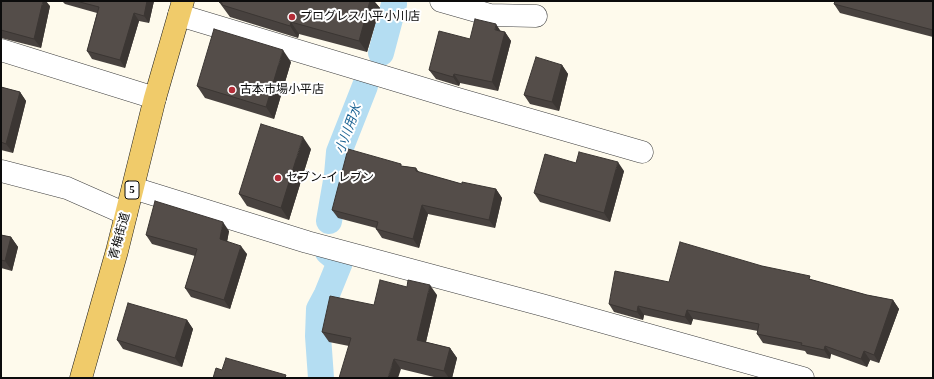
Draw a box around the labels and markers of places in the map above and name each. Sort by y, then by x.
place label: プログレス小平小川店 [300,10,420,24]
marker: プログレス小平小川店 [287,12,297,22]
place label: 古本市場小平店 [240,83,324,97]
marker: 古本市場小平店 [227,85,237,95]
place label: セブン-イレブン [286,171,374,185]
marker: セブン-イレブン [273,173,283,183]

